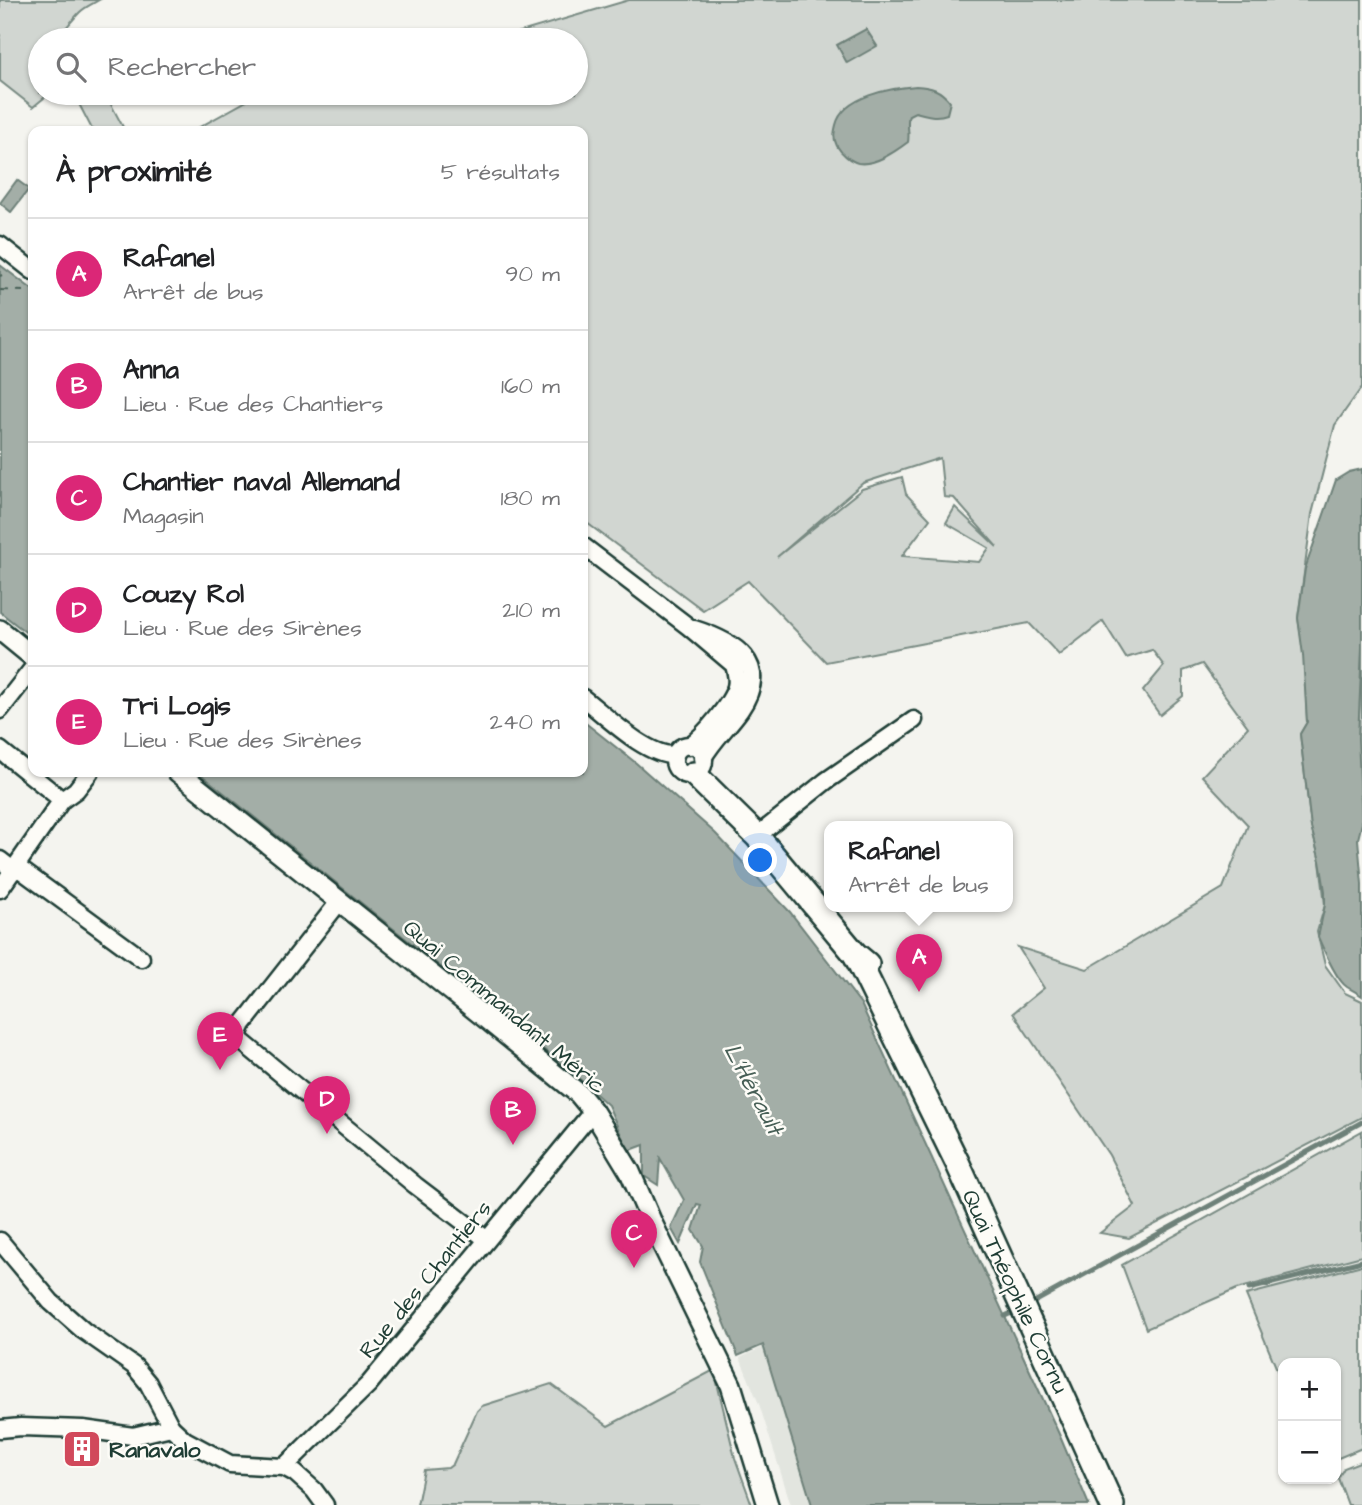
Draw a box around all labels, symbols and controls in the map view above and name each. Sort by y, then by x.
search box [28,28,588,105]
icon: search [52,48,90,86]
text: Rechercher [108,49,256,85]
text: À proximité [56,151,212,193]
text: 5 résultats [441,156,560,188]
text: Rafanel [123,240,215,276]
text: A [72,258,86,290]
text: 90 m [505,258,560,290]
text: Arrêt de bus [123,276,264,308]
text: Anna [123,352,179,388]
text: B [71,370,87,402]
text: 160 m [501,370,560,402]
text: Lieu · Rue des Chantiers [123,388,383,420]
text: Chantier naval Allemand [123,464,400,500]
text: C [71,482,87,514]
text: 180 m [501,482,560,514]
text: Magasin [123,500,204,532]
text: Couzy Rol [123,576,244,612]
text: D [72,594,86,626]
text: 210 m [502,594,560,626]
text: Lieu · Rue des Sirènes [123,612,362,644]
text: Tri Logis [123,688,231,724]
text: E [72,706,86,738]
text: 240 m [490,706,560,738]
text: Lieu · Rue des Sirènes [123,724,362,756]
popup [824,821,1013,912]
text: Rafanel [848,833,940,869]
your location [743,843,777,877]
text: Arrêt de bus [848,869,989,901]
street label: Quai Commandant Méric [396,912,613,1101]
pin: A [896,934,942,992]
pin: E [197,1012,243,1070]
water label: L'Hérault [715,1038,792,1143]
pin: D [304,1076,350,1134]
pin: B [490,1087,536,1145]
street label: Quai Théophile Cornu [954,1184,1076,1399]
street label: Rue des Chantiers [352,1194,500,1365]
pin: C [611,1210,657,1268]
map controls [1278,1358,1341,1484]
button: + [1278,1358,1341,1421]
button: − [1278,1421,1341,1484]
building icon: Ranavalo [61,1428,103,1470]
place label: Ranavalo [109,1434,201,1466]

